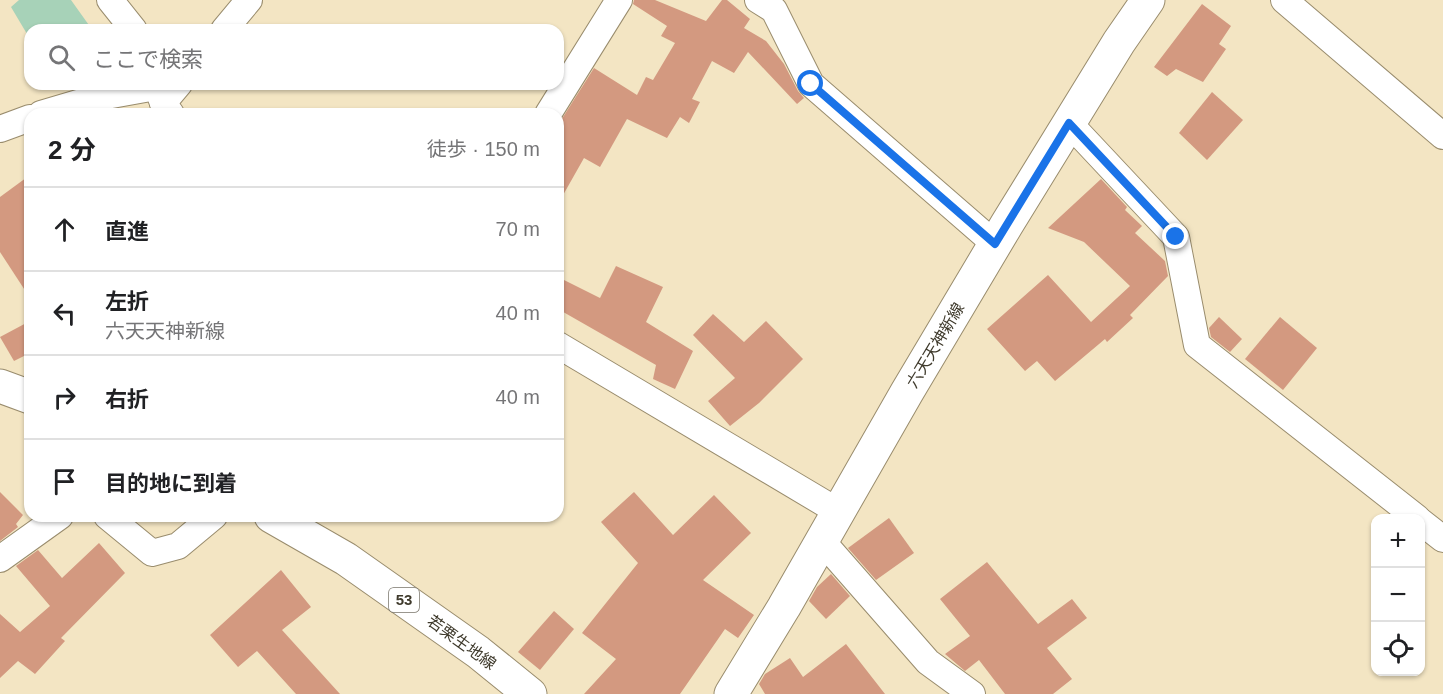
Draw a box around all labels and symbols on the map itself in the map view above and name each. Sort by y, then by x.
route start [797,70,823,96]
route end [1162,223,1188,249]
street label: 六天天神新線 [903,300,967,391]
road number: 53 [389,588,419,612]
street label: 若栗生地線 [424,612,499,673]

